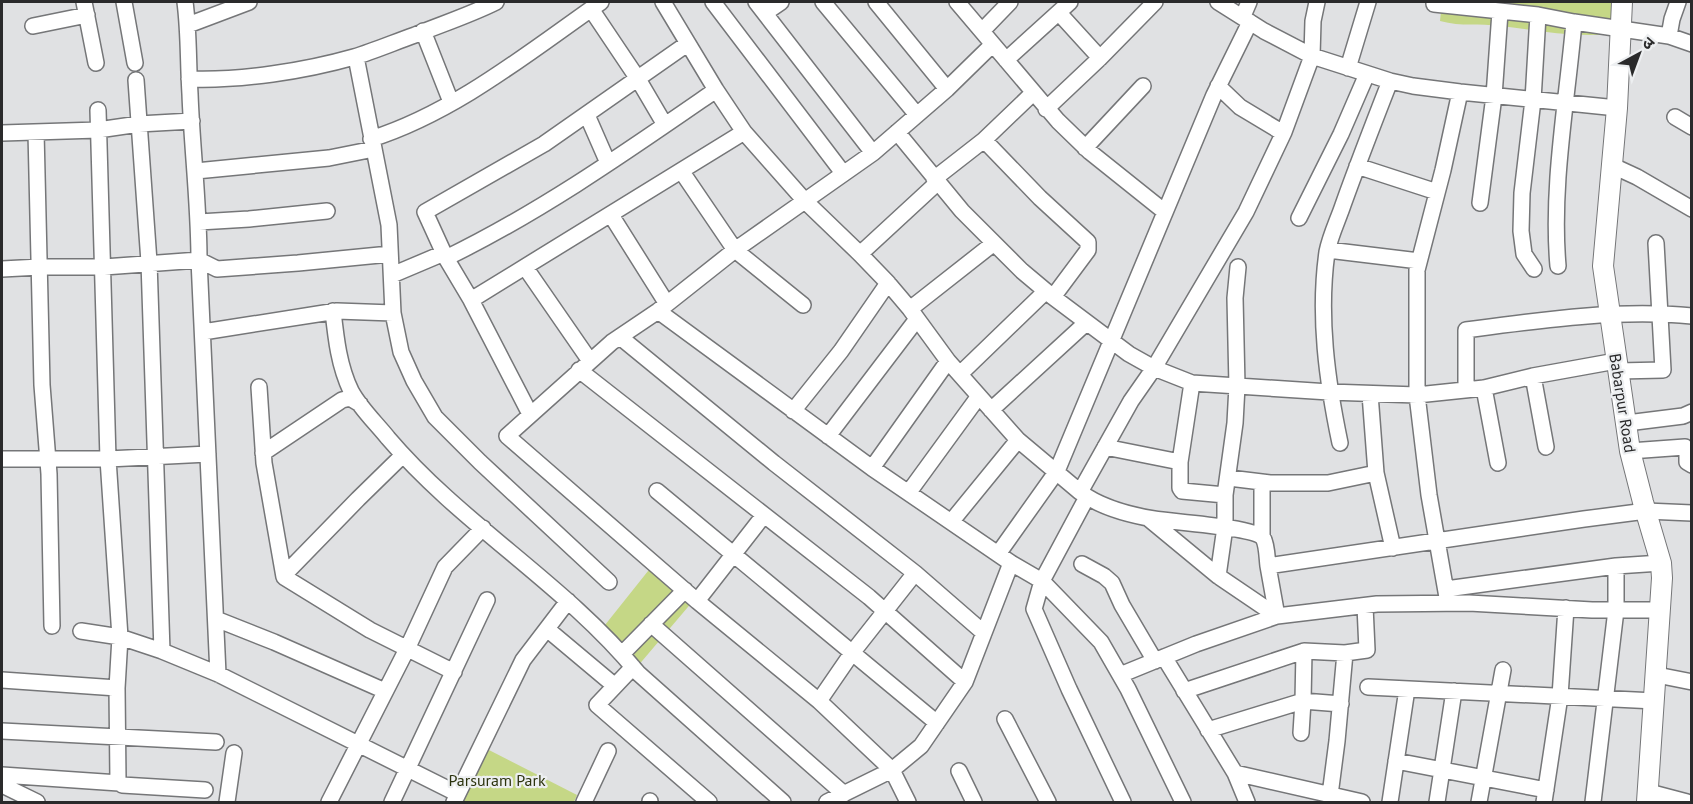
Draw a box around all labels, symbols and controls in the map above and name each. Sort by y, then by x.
north arrow [1609,24,1669,84]
text: उ [1639,32,1659,54]
street label: Babarpur Road [1605,352,1641,454]
park label: Parsuram Park [448,770,546,790]

